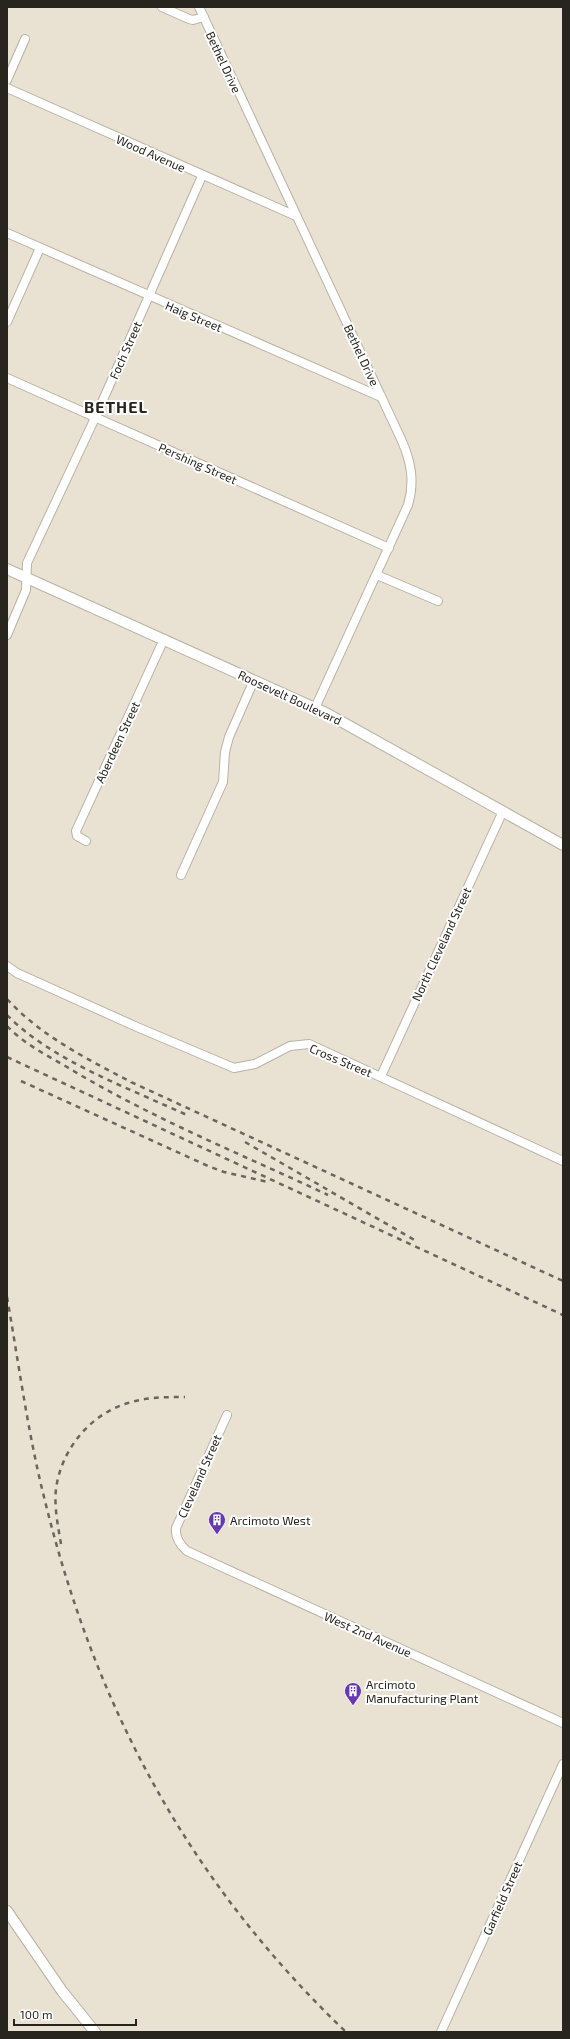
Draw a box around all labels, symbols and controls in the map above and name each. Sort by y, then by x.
street label: Bethel Drive [204,29,244,95]
street label: Wood Avenue [114,131,188,175]
street label: Haig Street [164,298,225,334]
street label: Foch Street [106,318,144,381]
street label: Bethel Drive [342,322,382,388]
district label: BETHEL [84,397,148,416]
street label: Pershing Street [157,440,240,487]
street label: Roosevelt Boulevard [236,667,344,727]
street label: Aberdeen Street [92,699,142,785]
street label: North Cleveland Street [408,885,474,1003]
street label: Cross Street [308,1041,375,1080]
street label: Cleveland Street [174,1432,224,1520]
building icon: Arcimoto West [207,1510,227,1535]
place label: Arcimoto West [230,1513,311,1527]
street label: West 2nd Avenue [322,1608,414,1660]
place label: Arcimoto Manufacturing Plant [366,1677,479,1705]
building icon: Arcimoto Manufacturing Plant [343,1681,363,1706]
street label: Garfield Street [480,1859,525,1937]
scale bar [14,2001,136,2027]
text: 100 m [20,2007,52,2021]

